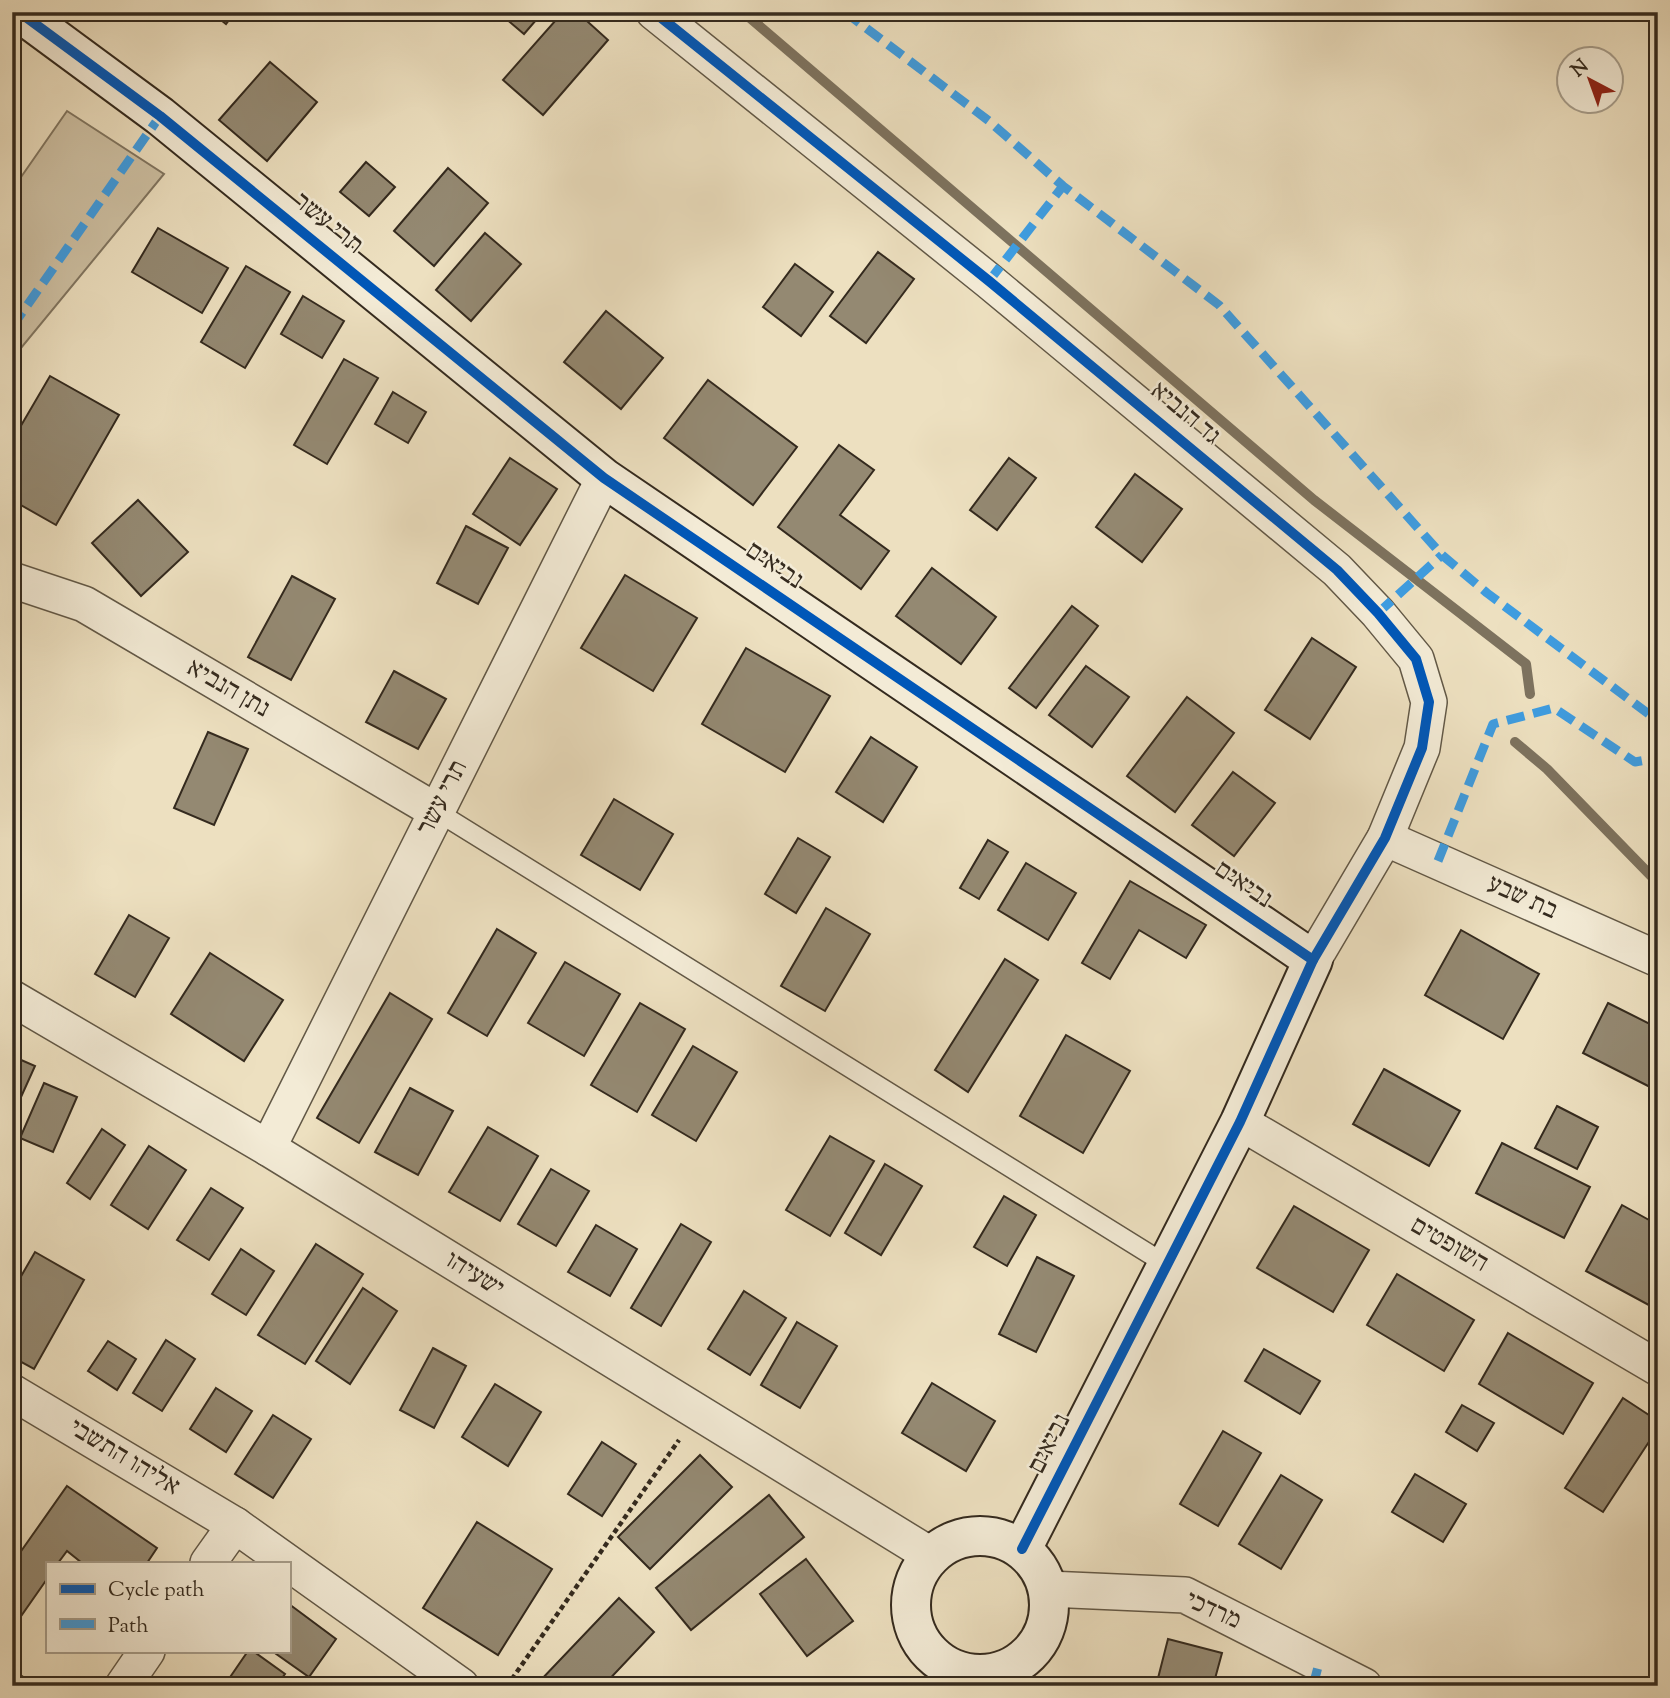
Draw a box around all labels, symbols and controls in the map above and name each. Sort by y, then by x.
north arrow [1554,46,1624,116]
text: N [1566,54,1595,84]
street label: תרי עשר [285,184,371,264]
street label: גד הנביא [1142,373,1228,455]
street label: נביאים [737,533,811,599]
street label: נתן הנביא [180,650,276,728]
street label: תרי עשר [408,754,478,842]
street label: נביאים [1206,852,1280,918]
street label: בת שבע [1481,866,1563,930]
street label: השופטים [1403,1208,1495,1282]
street label: ישעיהו [437,1243,511,1307]
street label: נביאים [1019,1407,1081,1481]
street label: אליהו התשבי [61,1410,187,1506]
legend [46,1562,290,1652]
text: Cycle path [108,1576,205,1606]
street label: מרדכי [1179,1582,1247,1640]
text: Path [108,1612,149,1642]

